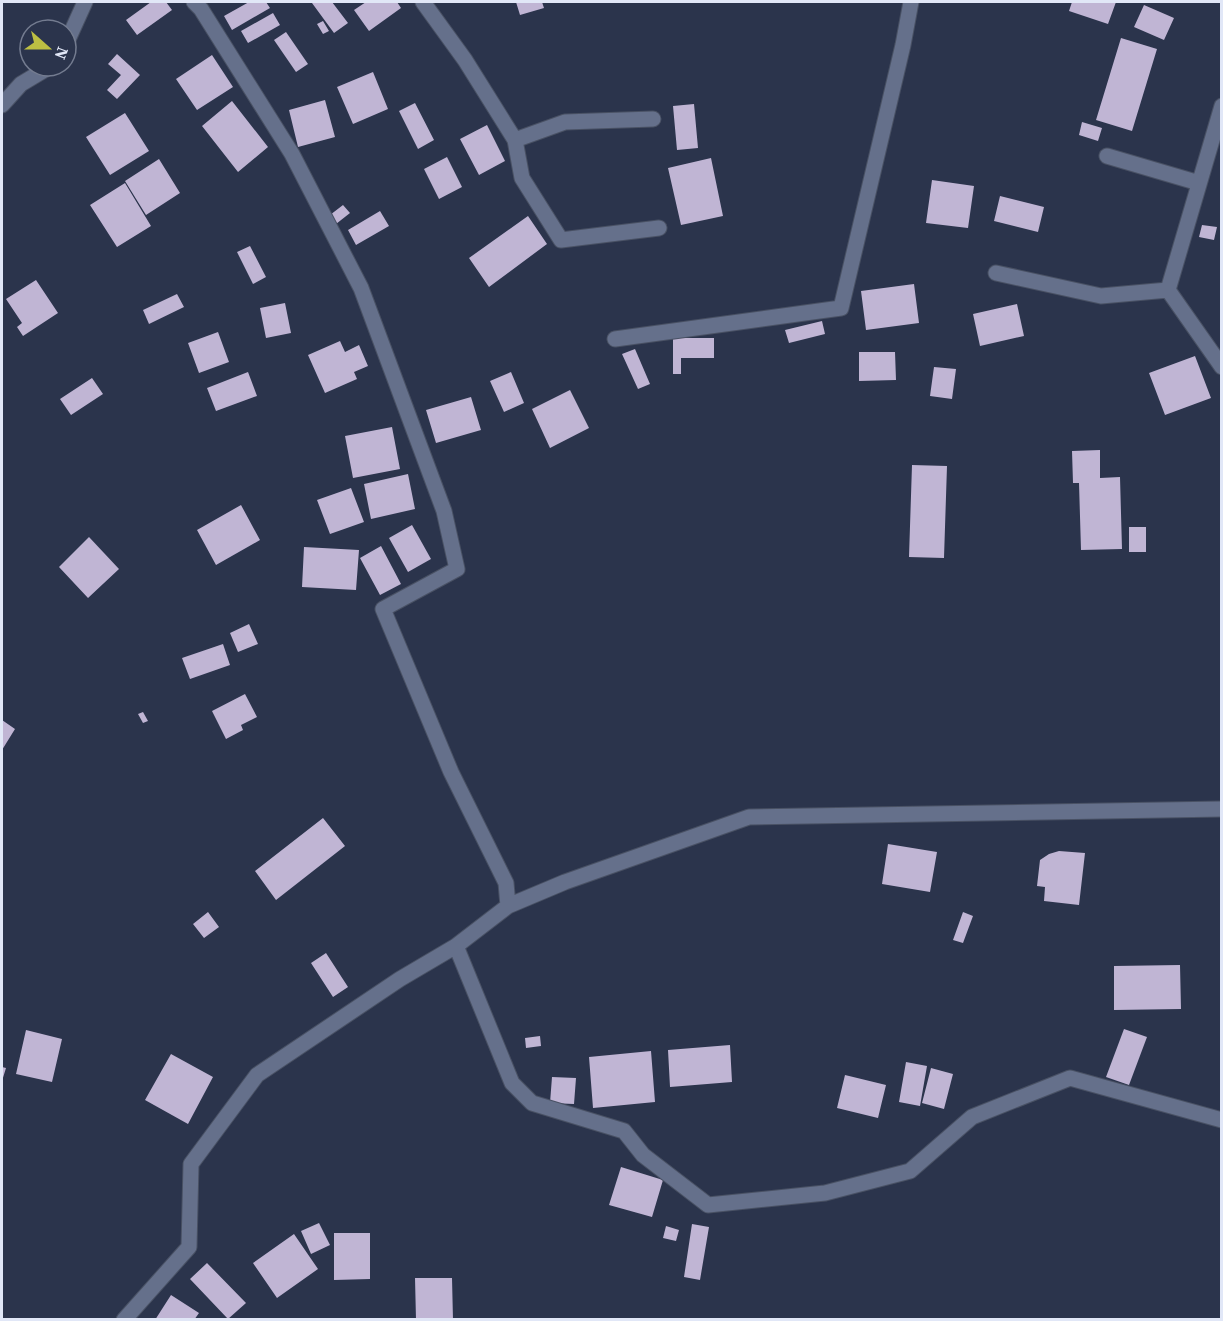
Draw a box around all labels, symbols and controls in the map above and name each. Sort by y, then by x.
north arrow [18,18,78,78]
text: N [50,44,74,63]

